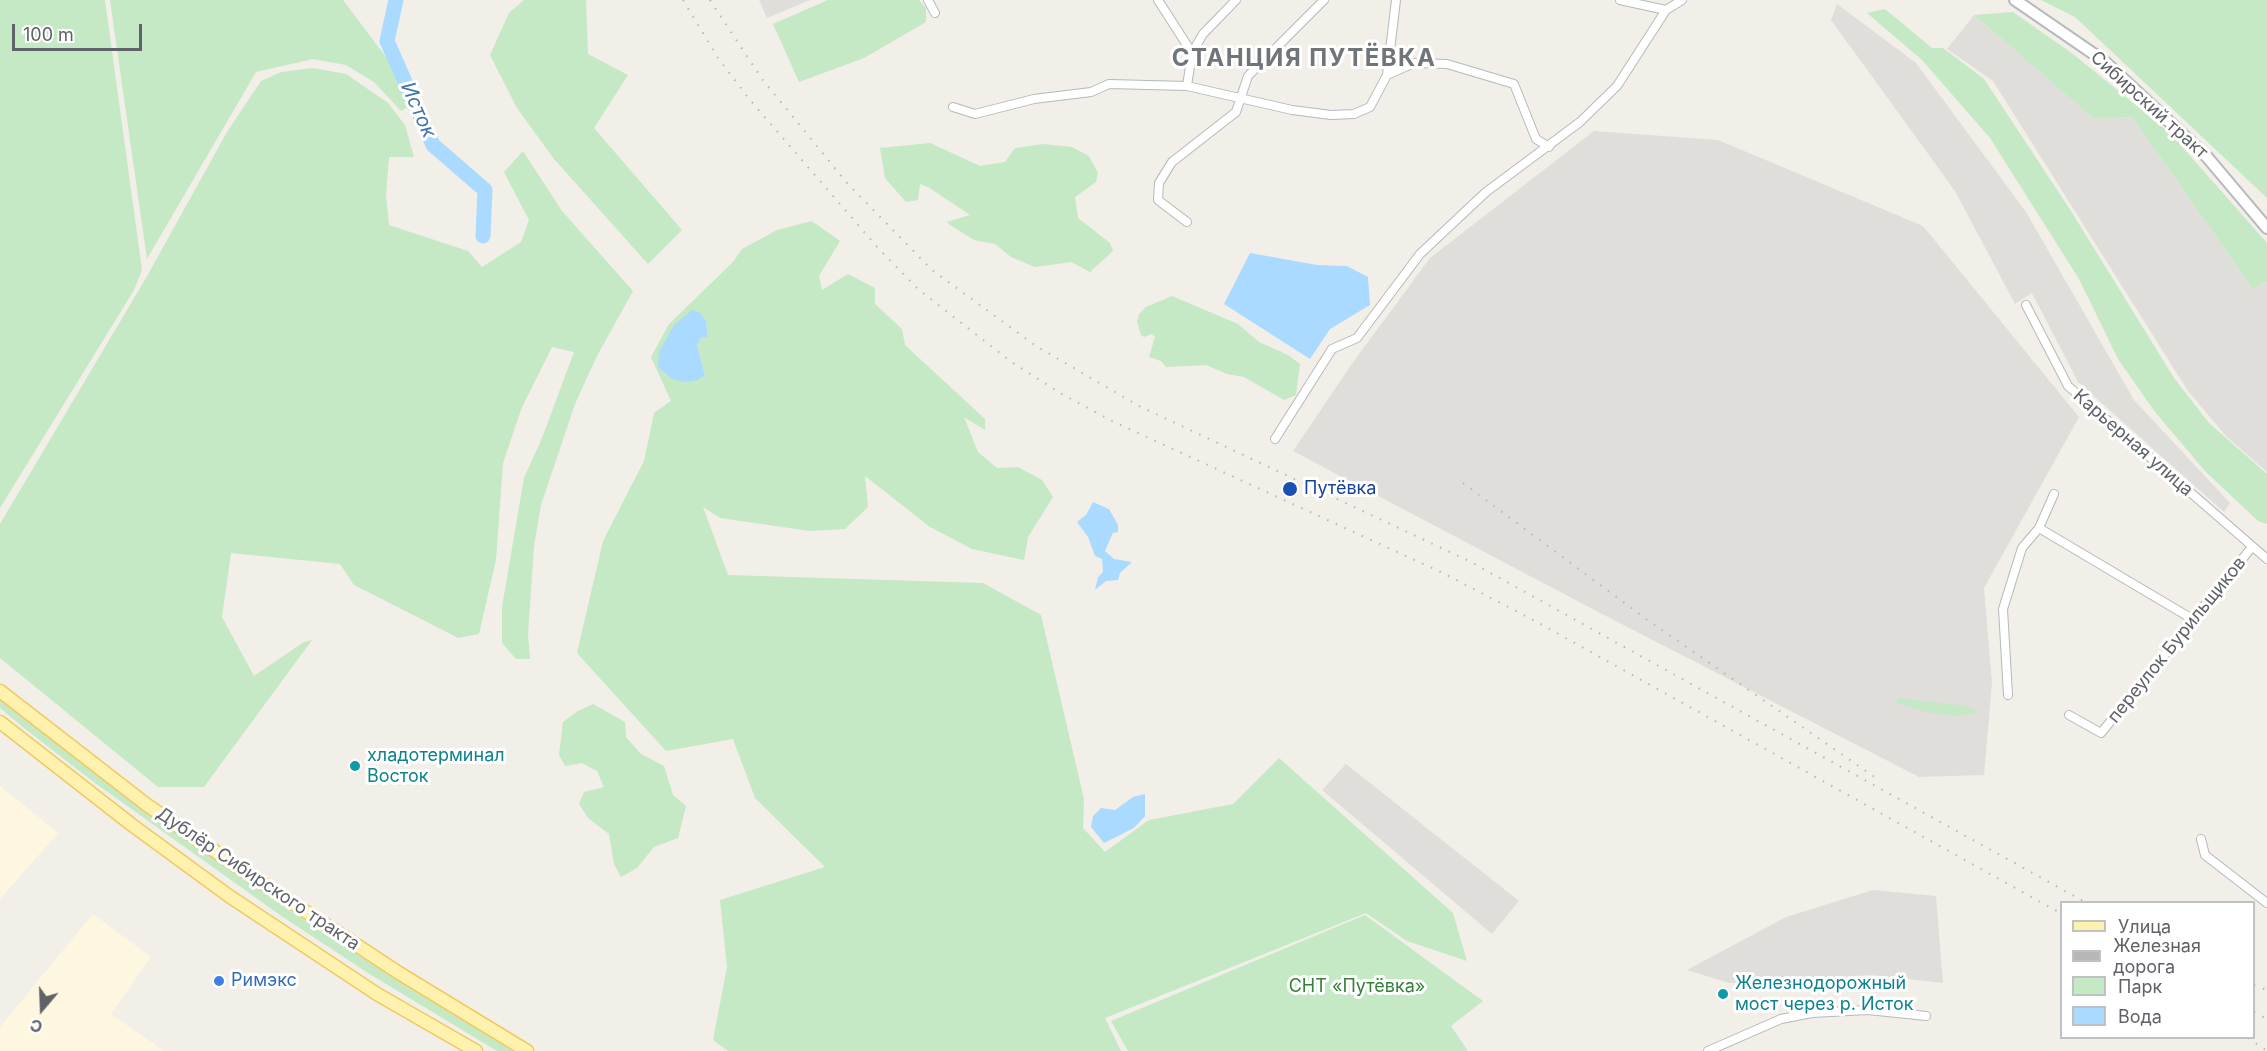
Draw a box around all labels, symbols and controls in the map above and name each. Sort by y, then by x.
scale bar [15,12,146,50]
text: 100 m [23,24,74,45]
district label: СТАНЦИЯ ПУТЁВКА [1172,45,1436,73]
street label: Сибирский тракт [2086,47,2212,163]
water label: Исток [395,78,441,142]
street label: Карьерная улица [2069,385,2197,501]
place label: Путёвка [1304,478,1376,500]
marker: Путёвка [1281,480,1299,498]
street label: переулок Бурильщиков [2103,553,2251,727]
place label: хладотерминал Восток [367,745,505,788]
marker: хладотерминал Восток [348,759,362,773]
street label: Дублёр Сибирского тракта [152,803,364,955]
legend [2060,901,2255,1039]
text: Улица [2118,916,2171,937]
text: Железная дорога [2113,935,2201,977]
place label: Римэкс [231,970,297,992]
place label: Железнодорожный мост через р. Исток [1735,973,1913,1016]
marker: Римэкс [212,974,226,988]
park label: СНТ «Путёвка» [1289,976,1425,998]
text: Парк [2118,976,2162,997]
north arrow [12,979,72,1039]
marker: Железнодорожный мост через р. Исток [1716,987,1730,1001]
text: Вода [2118,1006,2162,1027]
text: С [27,1015,45,1037]

